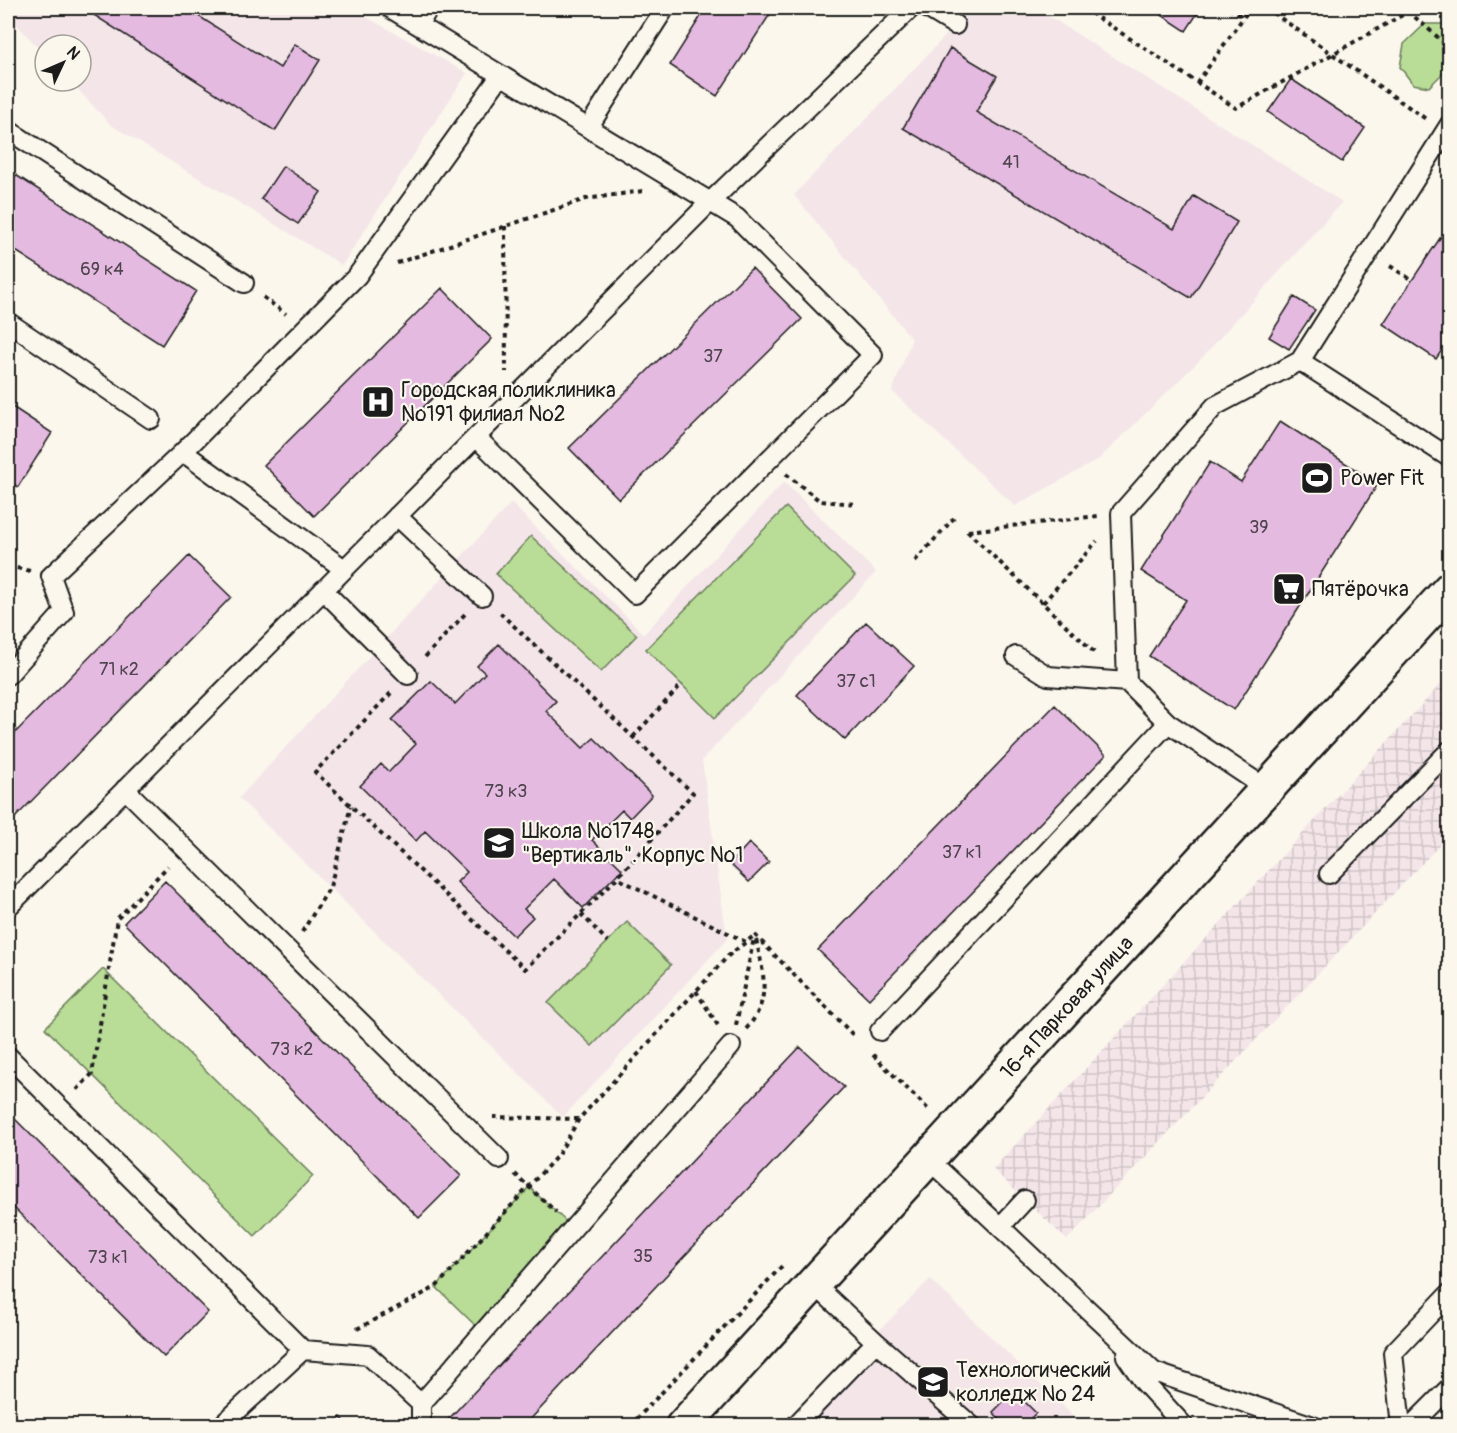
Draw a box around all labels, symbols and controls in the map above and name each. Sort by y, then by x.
north arrow [33,33,93,93]
text: N [62,42,84,64]
house number: 41 [1002,151,1020,174]
house number: 69 к4 [80,258,124,281]
house number: 37 [703,345,723,368]
place label: Городская поликлиника №191 филиал №2 [401,377,616,428]
hospital icon: Городская поликлиника №191 филиал №2 [360,384,396,420]
sports icon: Power Fit [1299,460,1335,496]
place label: Power Fit [1340,465,1425,492]
house number: 39 [1249,516,1269,539]
supermarket icon: Пятёрочка [1271,571,1307,607]
place label: Пятёрочка [1312,576,1409,603]
house number: 71 к2 [99,658,139,681]
house number: 37 с1 [836,670,876,693]
house number: 73 к3 [485,780,527,803]
place label: Школа №1748 "Вертикаль". Корпус №1 [522,818,743,869]
school or university icon: Школа №1748 "Вертикаль". Корпус №1 [481,825,517,861]
house number: 37 к1 [942,841,982,864]
street label: 16-я Парковая улица [994,930,1139,1085]
house number: 73 к2 [271,1038,313,1061]
house number: 35 [633,1245,653,1268]
house number: 73 к1 [88,1246,128,1269]
place label: Технологический колледж № 24 [956,1357,1111,1408]
school or university icon: Технологический колледж № 24 [915,1364,951,1400]

